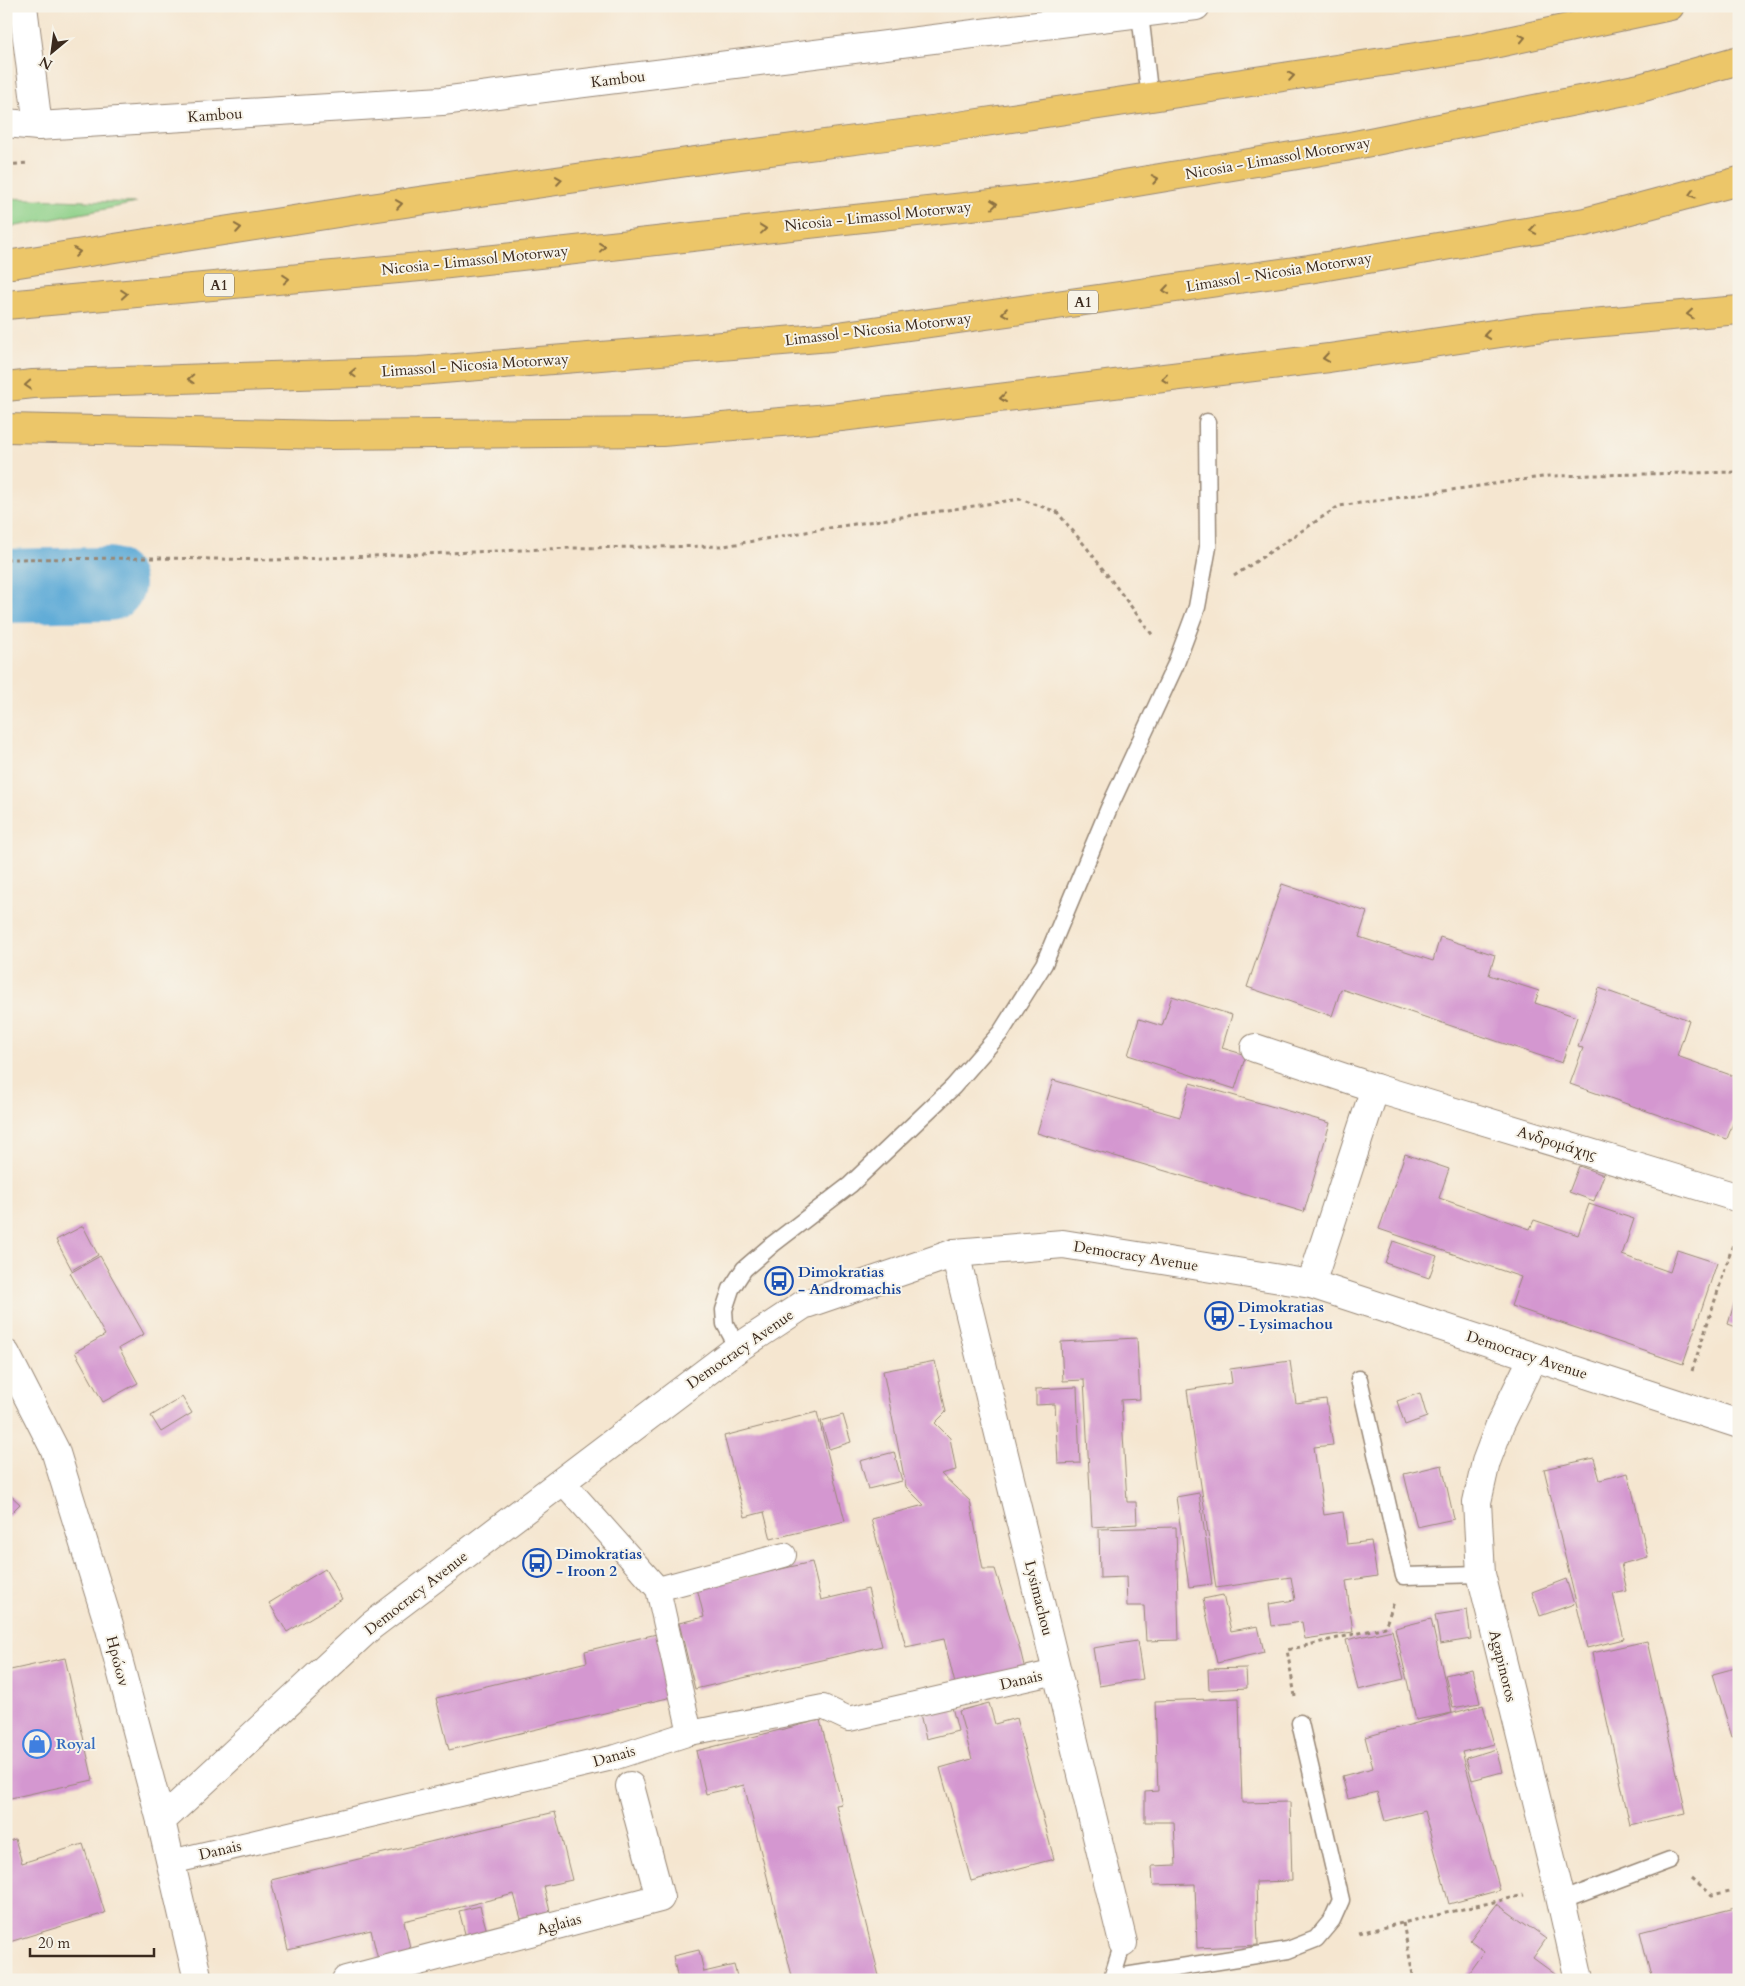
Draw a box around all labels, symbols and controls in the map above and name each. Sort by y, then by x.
north arrow [28,28,78,78]
one-way arrow [1518,33,1527,44]
text: N [36,52,56,74]
street label: Kambou [590,66,646,92]
one-way arrow [1286,72,1295,82]
street label: Kambou [187,103,243,127]
street label: Nicosia - Limassol Motorway [1184,132,1372,184]
one-way arrow [1151,174,1159,185]
one-way arrow [556,175,564,186]
one-way arrow [1688,188,1696,198]
street label: Nicosia - Limassol Motorway [784,196,973,236]
one-way arrow [394,199,403,209]
one-way arrow [991,199,999,210]
one-way arrow [234,223,242,233]
one-way arrow [759,224,767,235]
one-way arrow [1529,225,1538,235]
street label: Nicosia - Limassol Motorway [381,240,570,280]
one-way arrow [598,242,606,253]
street label: Limassol - Nicosia Motorway [1185,247,1373,297]
one-way arrow [73,248,82,258]
road number: A1 [204,274,234,296]
one-way arrow [283,274,291,285]
one-way arrow [1161,284,1169,295]
one-way arrow [121,289,129,300]
road number: A1 [1068,290,1098,314]
one-way arrow [1001,307,1009,318]
street label: Limassol - Nicosia Motorway [784,308,973,350]
one-way arrow [1686,309,1694,320]
one-way arrow [1482,329,1490,340]
street label: Limassol - Nicosia Motorway [381,348,569,382]
one-way arrow [1322,352,1330,363]
one-way arrow [349,368,356,378]
one-way arrow [186,373,194,384]
one-way arrow [1160,373,1168,384]
one-way arrow [24,379,32,390]
one-way arrow [999,392,1007,403]
street label: Ανδρομάχης [1515,1121,1600,1165]
street label: Democracy Avenue [1072,1236,1200,1276]
place label: Dimokratias - Andromachis [798,1262,901,1299]
bus stop icon: Dimokratias - Andromachis [764,1266,794,1296]
place label: Dimokratias - Lysimachou [1238,1297,1333,1334]
bus stop icon: Dimokratias - Lysimachou [1204,1301,1234,1331]
street label: Democracy Avenue [683,1305,798,1393]
street label: Democracy Avenue [1464,1326,1590,1384]
place label: Dimokratias - Iroon 2 [556,1544,642,1581]
street label: Democracy Avenue [360,1546,472,1640]
bus stop icon: Dimokratias - Iroon 2 [522,1548,552,1578]
street label: Lysimachou [1020,1558,1058,1638]
street label: Agapinoros [1484,1628,1522,1704]
street label: Ηρώων [102,1634,134,1688]
street label: Danais [998,1665,1044,1695]
shop icon: Royal [22,1729,52,1759]
place label: Royal [56,1734,96,1754]
street label: Danais [591,1740,637,1772]
street label: Danais [197,1835,243,1865]
street label: Aglaias [535,1909,583,1939]
scale bar [30,1926,154,1958]
text: 20 m [38,1933,70,1953]

